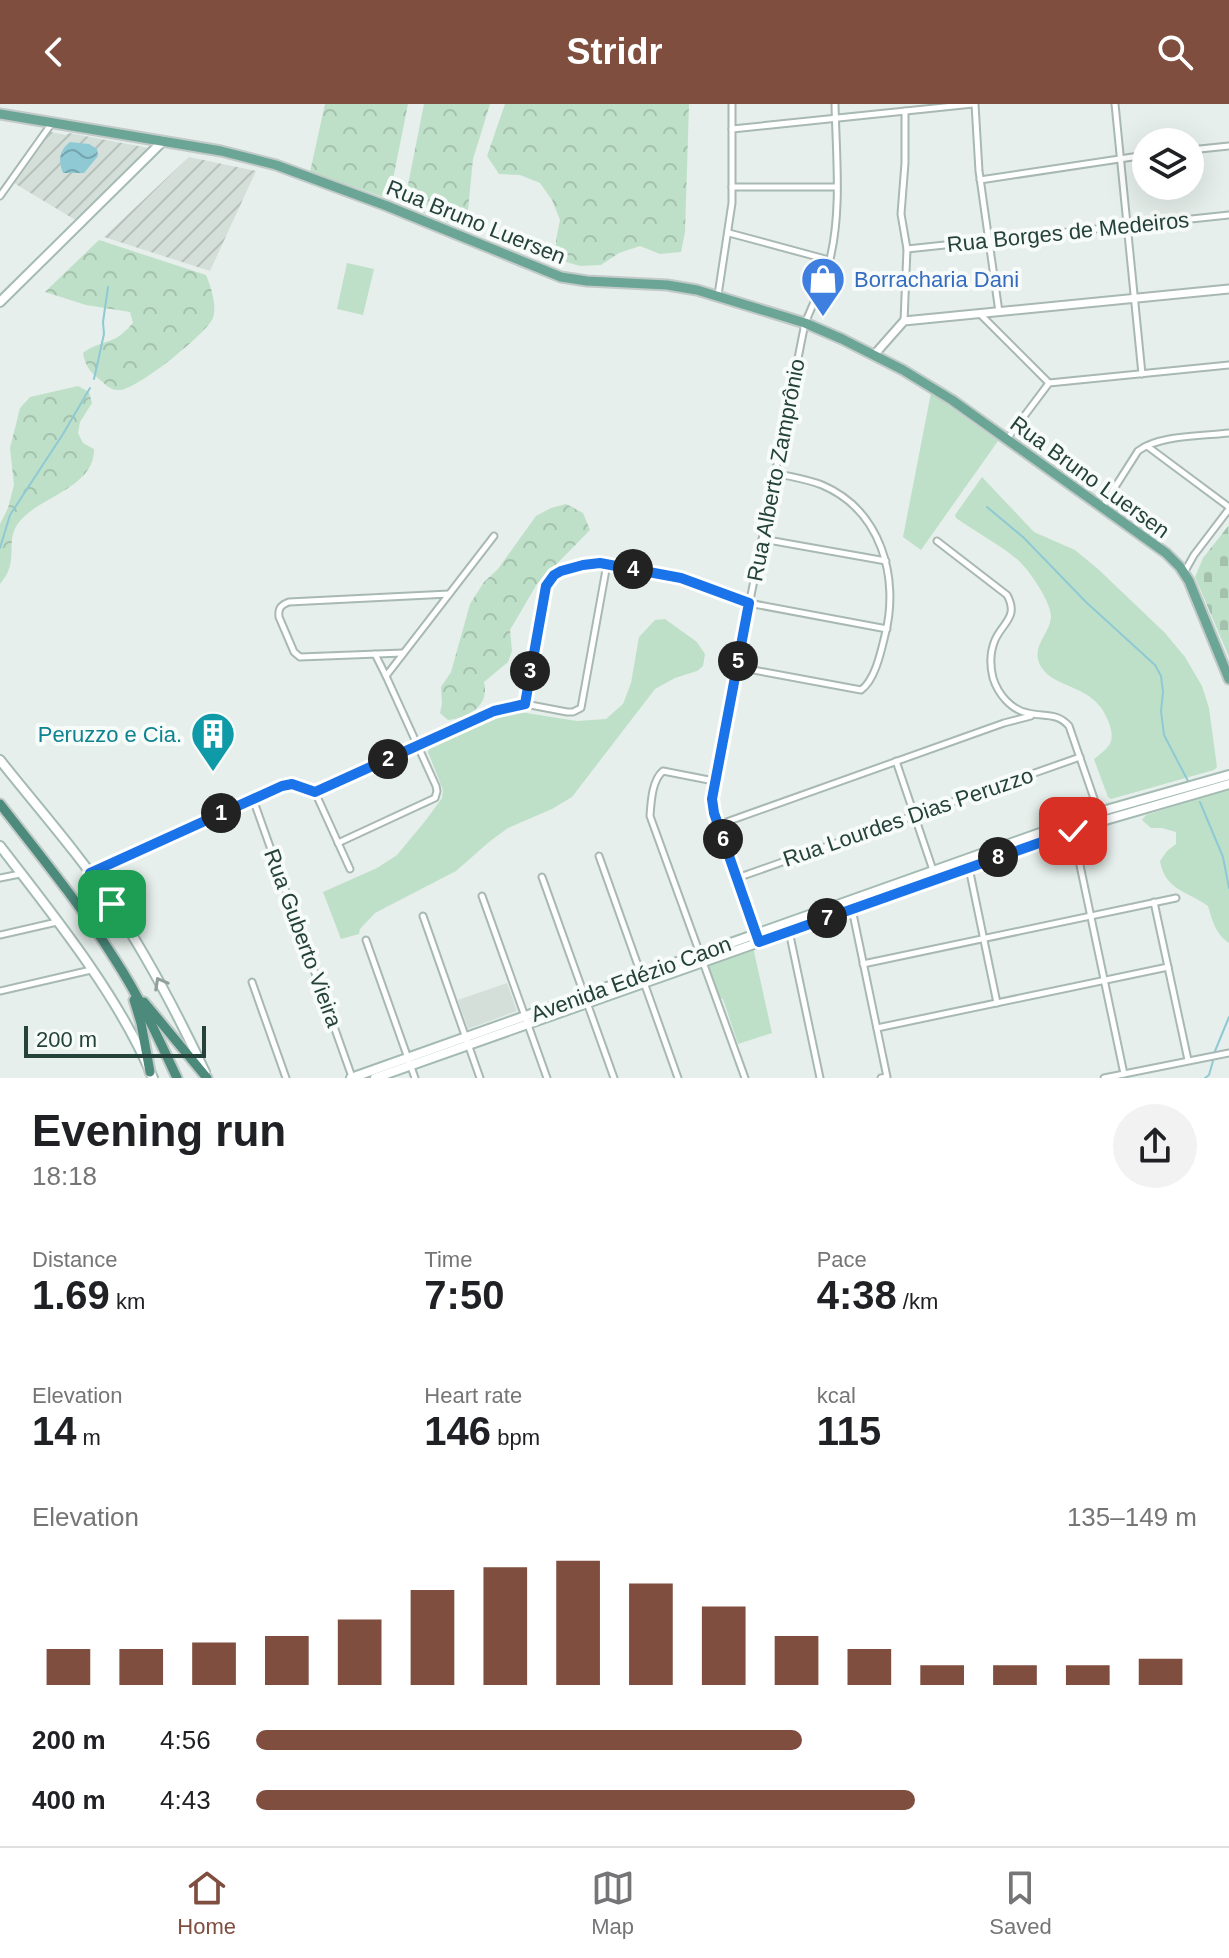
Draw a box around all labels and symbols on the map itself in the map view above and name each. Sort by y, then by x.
street label: Rua Bruno Luersen [383,175,569,269]
street label: Rua Borges de Medeiros [946,207,1190,257]
shop icon: Borracharia Dani [799,255,847,318]
place label: Borracharia Dani [854,267,1019,292]
street label: Rua Alberto Zamprônio [742,357,810,583]
street label: Rua Bruno Luersen [1005,411,1175,543]
pin: 4 [613,549,653,589]
pin: 5 [718,641,758,681]
pin: 3 [510,651,550,691]
building icon: Peruzzo e Cia. [189,710,237,773]
place label: Peruzzo e Cia. [38,722,182,747]
pin: 2 [368,739,408,779]
street label: Rua Lourdes Dias Peruzzo [780,762,1036,872]
pin: 1 [201,793,241,833]
pin [1039,797,1107,865]
pin: 6 [703,819,743,859]
pin: 8 [978,837,1018,877]
street label: Rua Guberto Vieira [259,845,347,1031]
pin [78,870,146,938]
pin: 7 [807,898,847,938]
street label: Avenida Edézio Caon [527,931,735,1027]
one-way arrow [155,977,170,991]
scale bar [24,1022,206,1058]

